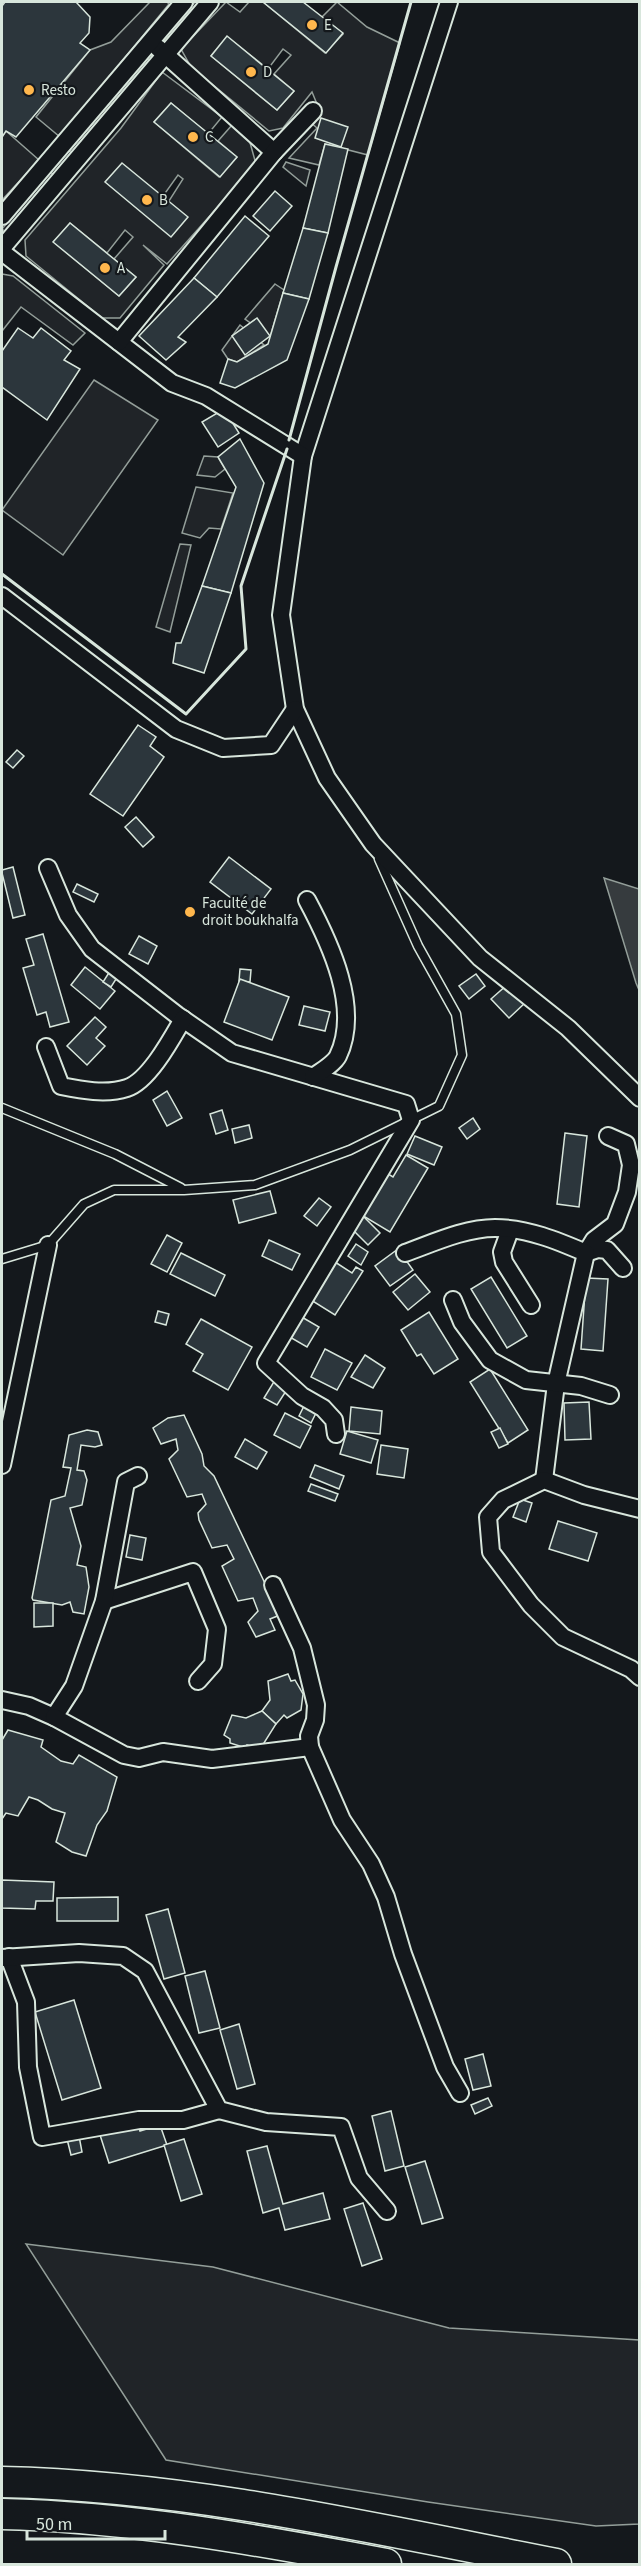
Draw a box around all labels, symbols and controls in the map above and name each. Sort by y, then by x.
place label: E [324,15,332,36]
marker: E [305,18,319,32]
place label: D [263,62,272,83]
marker: D [244,65,258,79]
place label: Resto [41,80,76,101]
marker: Resto [22,83,36,97]
place label: C [205,127,214,148]
marker: C [186,130,200,144]
place label: B [159,190,168,211]
marker: B [140,193,154,207]
place label: A [117,258,126,279]
marker: A [98,261,112,275]
place label: Faculté de droit boukhalfa [202,893,298,931]
marker: Faculté de droit boukhalfa [183,905,197,919]
scale bar [27,2503,165,2541]
text: 50 m [36,2512,72,2537]

